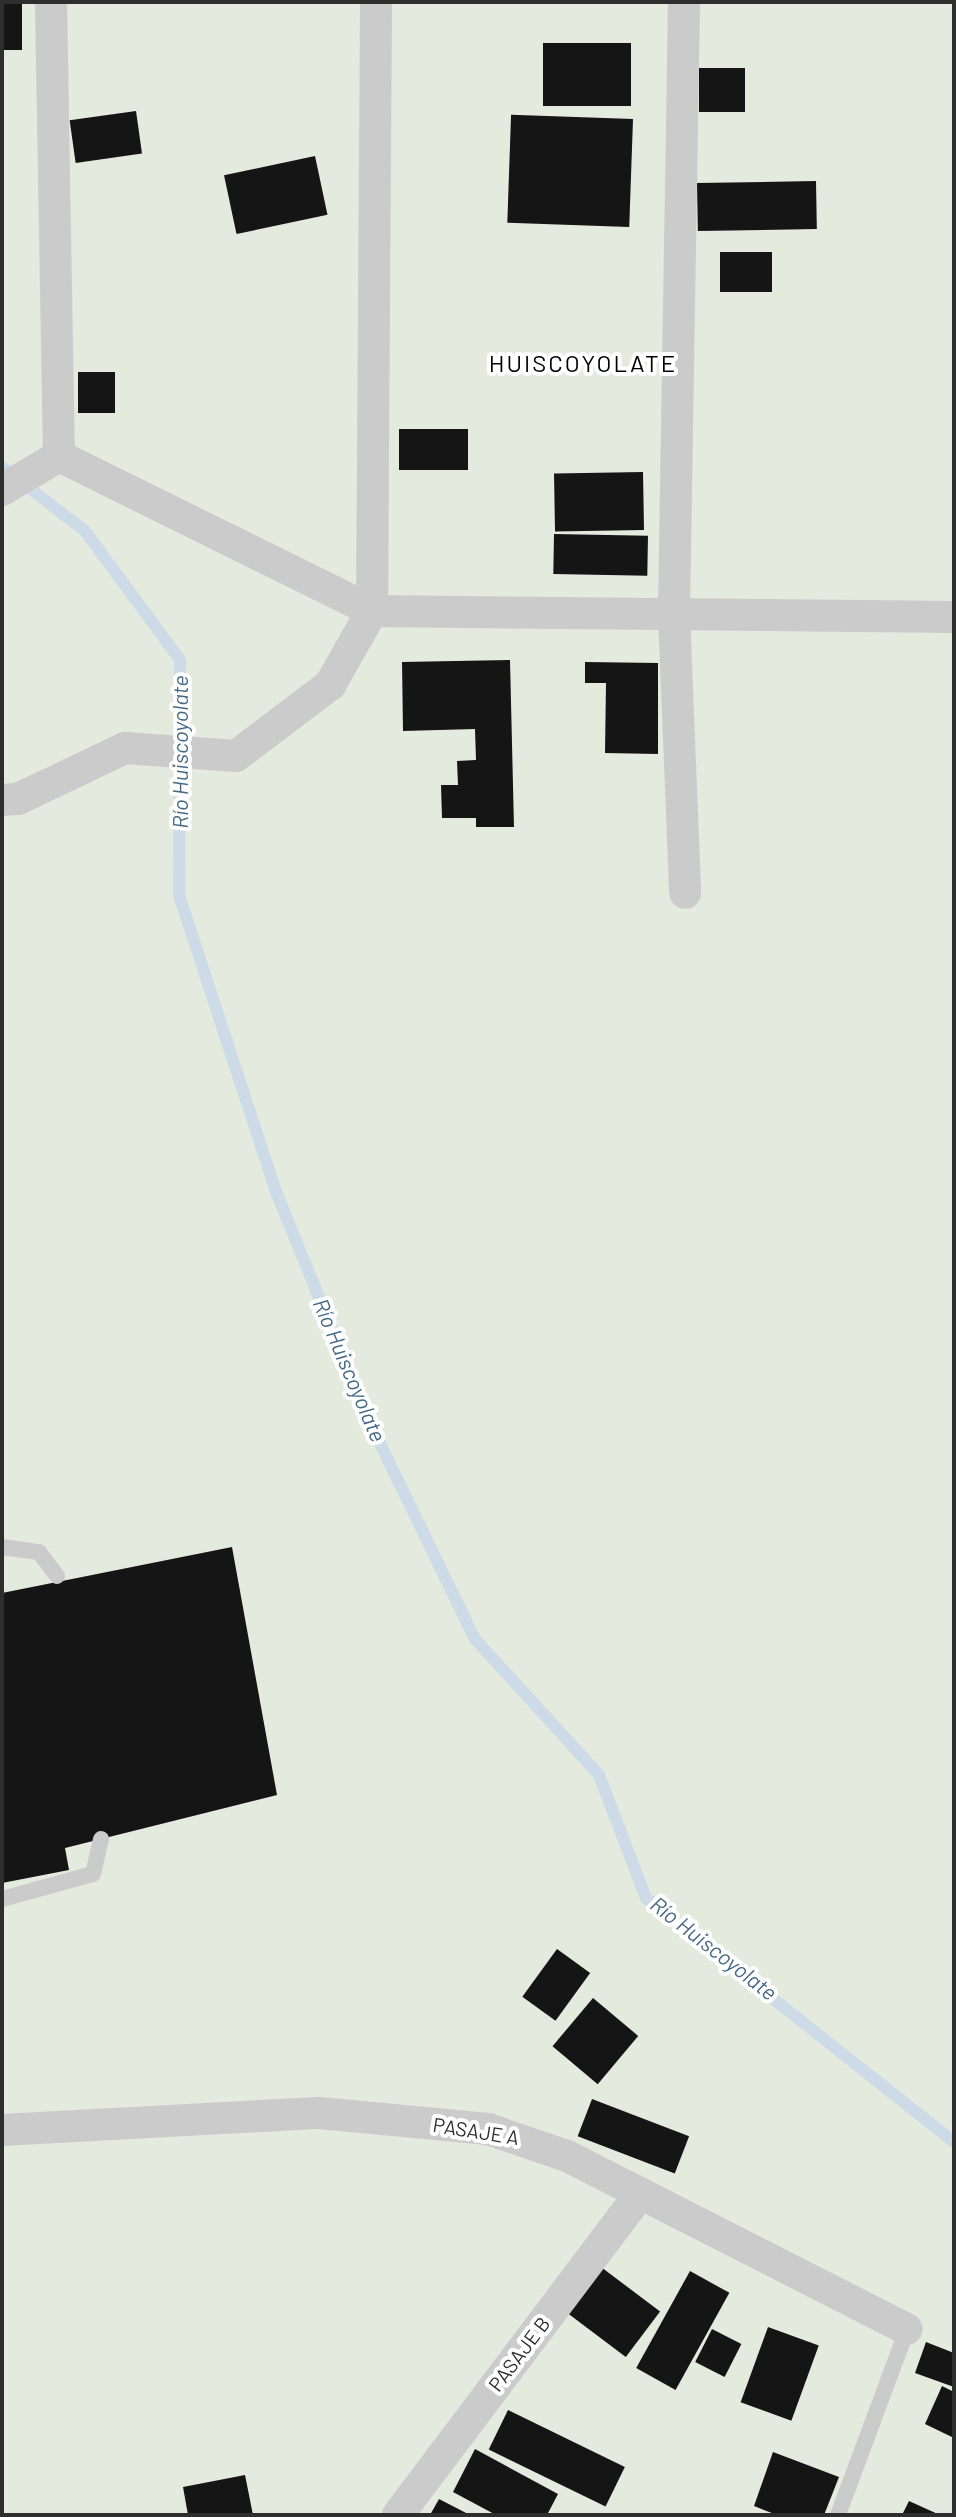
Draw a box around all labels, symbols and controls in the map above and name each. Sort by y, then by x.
district label: HUISCOYOLATE [489,349,677,377]
water label: Río Huiscoyolate [167,675,193,829]
water label: Río Huiscoyolate [308,1294,392,1446]
water label: Río Huiscoyolate [645,1890,783,2006]
street label: PASAJE A [431,2112,521,2150]
street label: PASAJE B [483,2312,555,2396]

